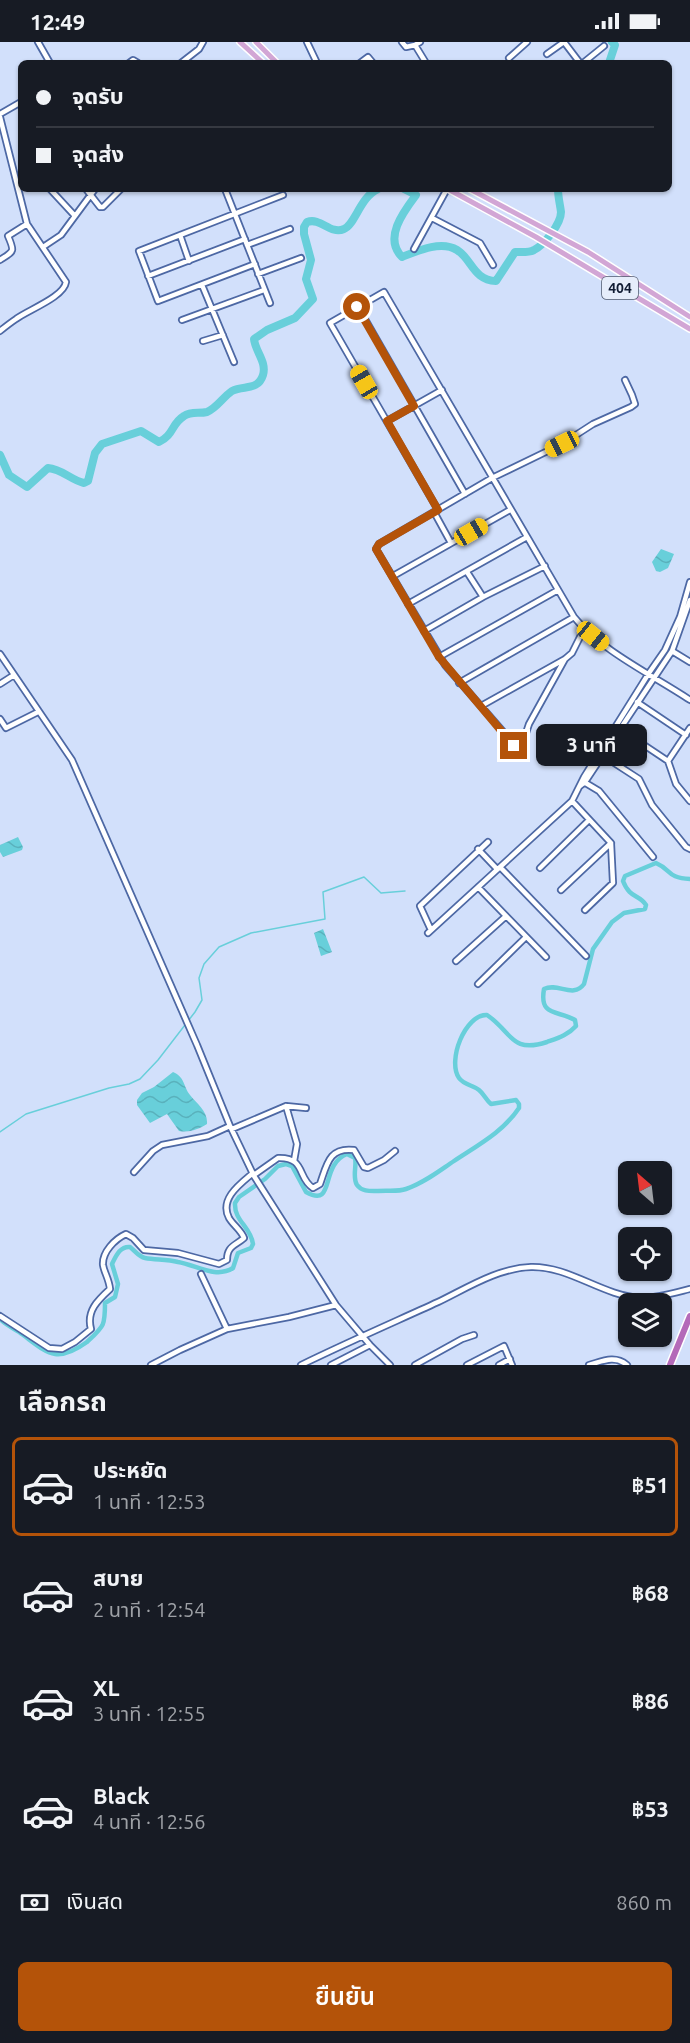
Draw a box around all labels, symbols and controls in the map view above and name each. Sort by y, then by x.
text: 12:49 [30,9,85,34]
text: จุดรับ [72,83,124,108]
text: จุดส่ง [72,141,124,166]
road number: 404 [602,277,638,299]
route start [343,293,370,320]
car [347,362,381,402]
car [542,428,582,460]
car [451,515,491,549]
car [573,618,613,654]
callout: 3 นาที [535,725,646,767]
route end [500,732,527,759]
text: 3 นาที [567,733,616,756]
north arrow [618,1161,672,1215]
map controls [618,1161,672,1347]
button: locate [618,1227,672,1281]
button: layers [618,1293,672,1347]
text: เลือกรถ [18,1386,107,1416]
text: ประหยัด [93,1457,168,1482]
icon: car [21,1460,75,1514]
text: ฿51 [631,1472,669,1497]
text: 1 นาที · 12:53 [93,1490,206,1513]
text: สบาย [93,1565,143,1590]
icon: car [21,1568,75,1622]
text: ฿68 [631,1580,669,1605]
text: 2 นาที · 12:54 [93,1598,206,1621]
text: XL [93,1675,120,1700]
icon: car [21,1676,75,1730]
text: ฿86 [631,1688,669,1713]
text: 3 นาที · 12:55 [93,1702,206,1725]
text: Black [93,1783,150,1808]
icon: car [21,1784,75,1838]
text: ฿53 [631,1796,669,1821]
text: 4 นาที · 12:56 [93,1810,206,1833]
icon: cash [18,1886,51,1919]
text: เงินสด [66,1888,123,1913]
text: 860 m [616,1891,672,1914]
button: ยืนยัน [18,1962,672,2031]

